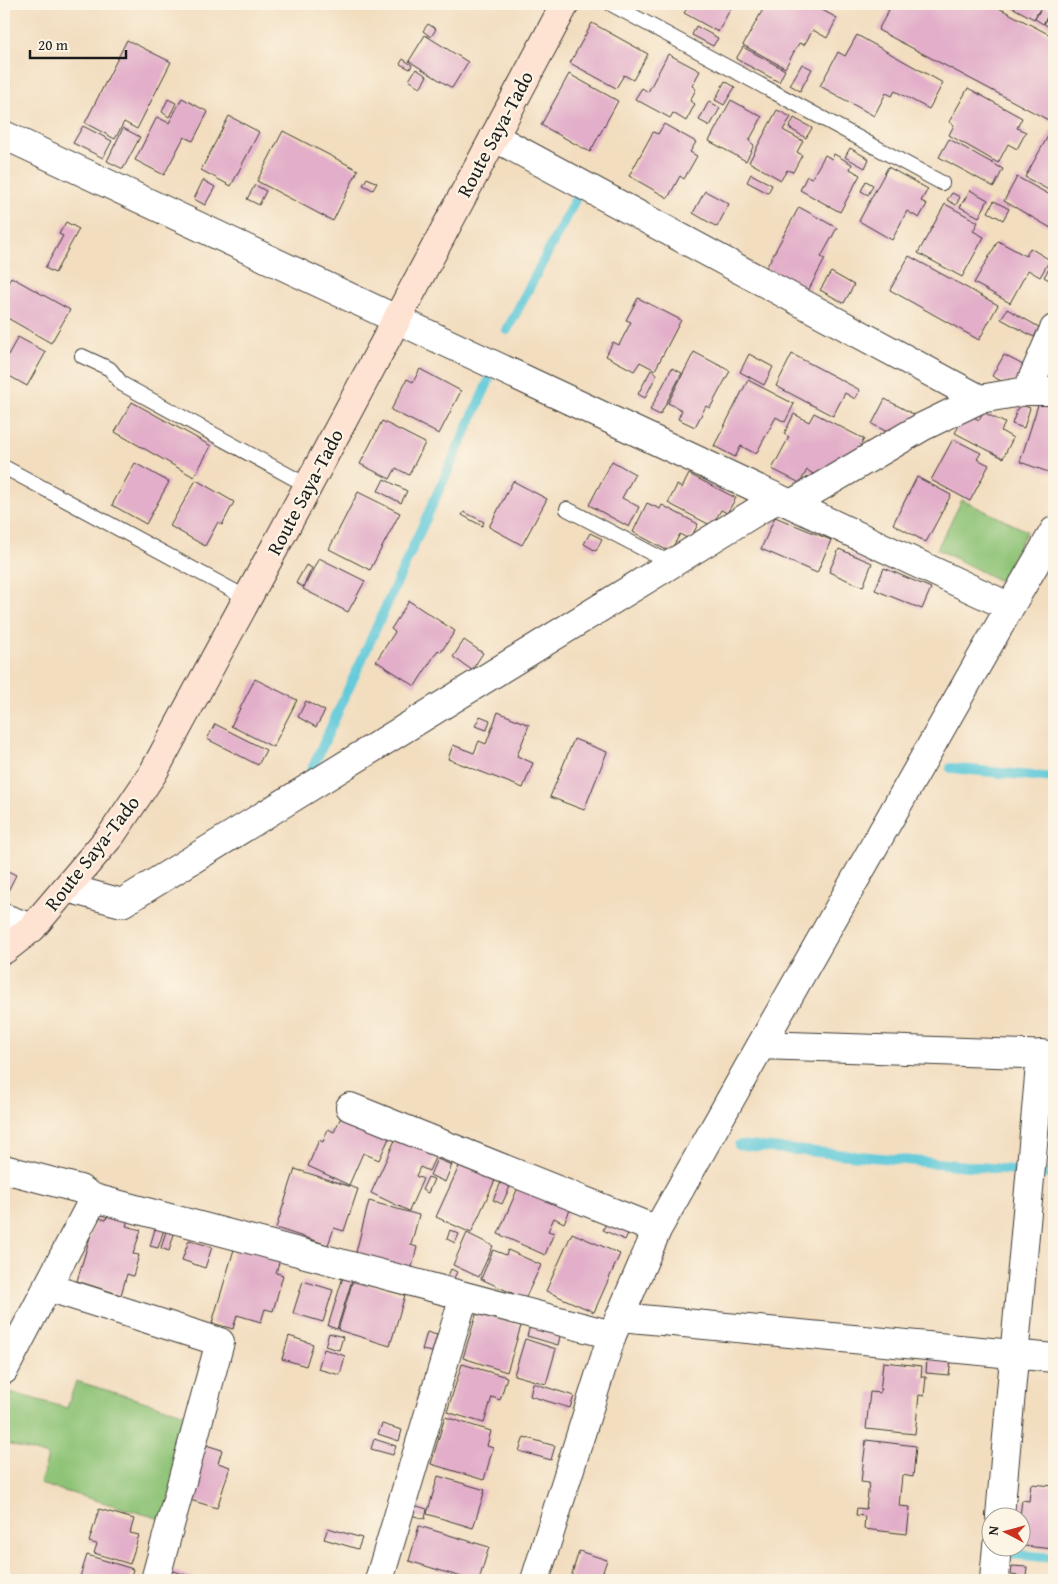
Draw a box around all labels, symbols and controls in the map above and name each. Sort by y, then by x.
scale bar [30,28,126,60]
text: 20 m [38,34,69,55]
street label: Route Saya-Tado [449,65,540,202]
street label: Route Saya-Tado [259,423,350,560]
street label: Route Saya-Tado [37,789,146,917]
north arrow [980,1506,1030,1556]
text: N [983,1524,1004,1536]

